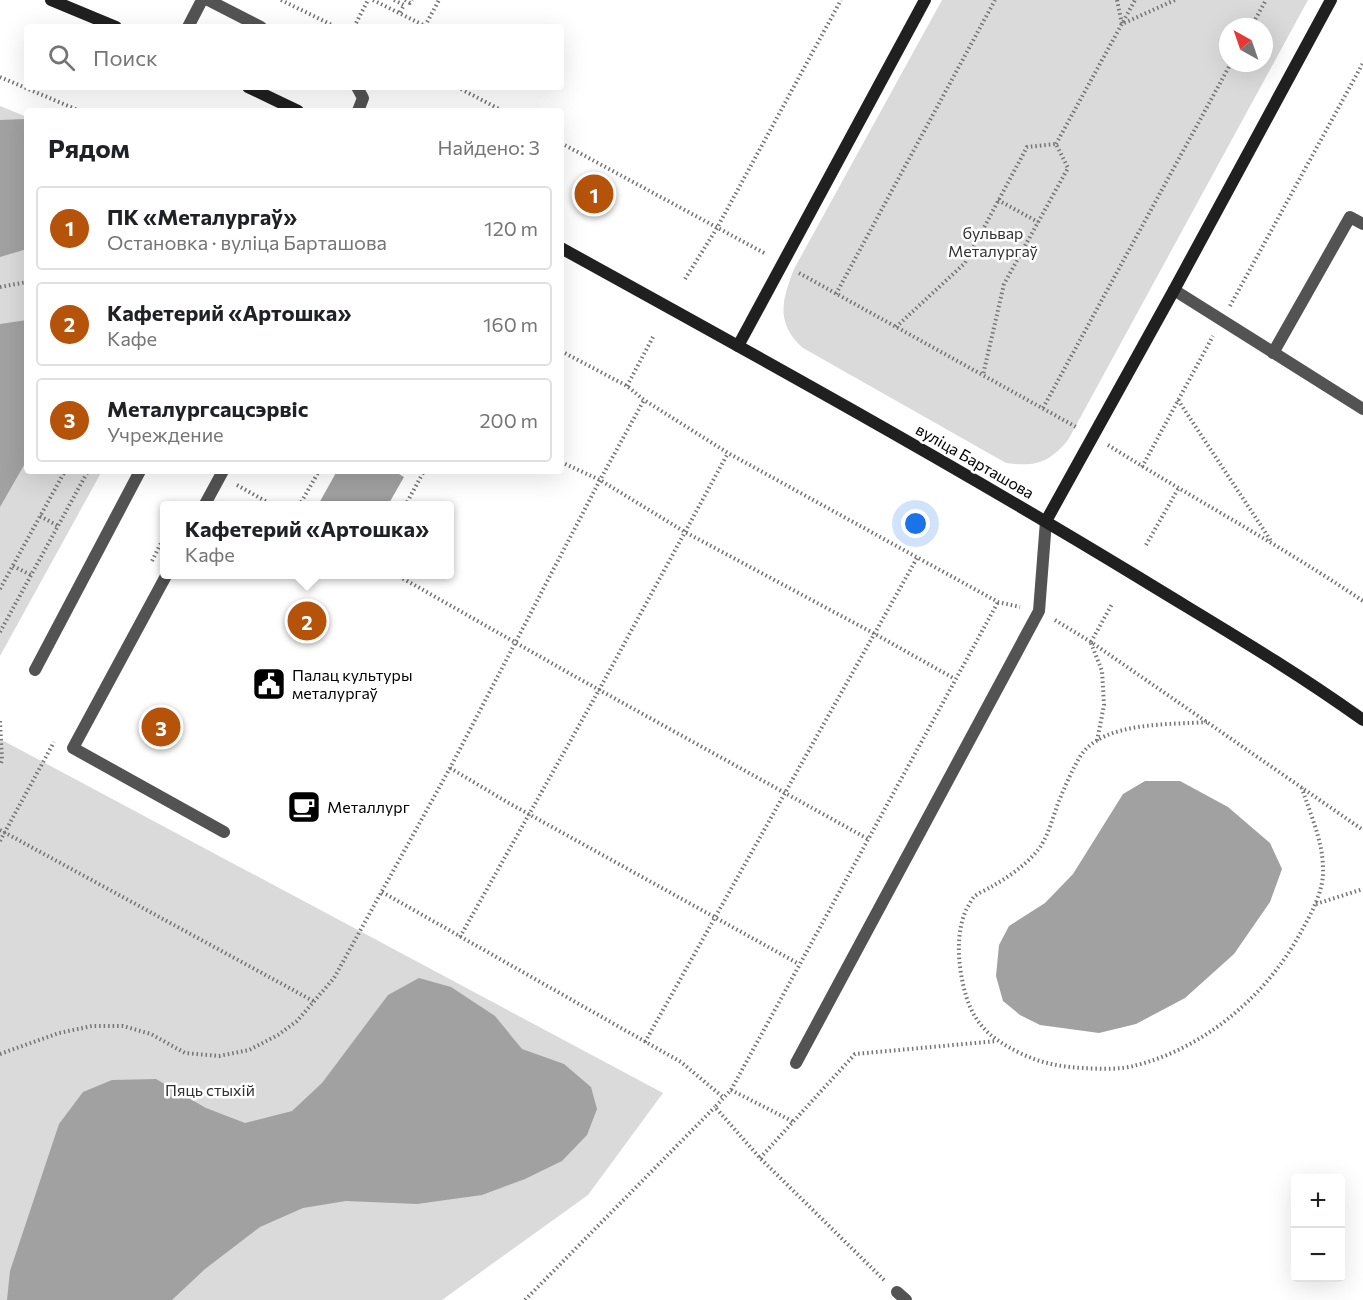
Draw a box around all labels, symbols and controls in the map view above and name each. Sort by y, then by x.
north arrow [1219,18,1273,72]
search box [24,24,564,90]
icon: search [45,41,78,74]
text: Поиск [93,44,158,71]
text: Рядом [48,132,130,163]
text: Найдено: 3 [438,135,540,159]
pin: 1 [574,172,614,216]
text: ПК «Металургаў» [107,203,297,230]
text: 1 [65,216,74,240]
text: 120 m [484,216,538,240]
park label: бульвар Металургаў [948,223,1038,260]
text: Остановка · вуліца Барташова [107,230,387,254]
text: Кафетерий «Артошка» [107,299,352,326]
text: 2 [64,312,75,336]
text: 160 m [483,312,538,336]
text: Кафе [107,326,157,350]
text: Металургсацсэрвіс [107,395,308,422]
text: 3 [64,408,75,432]
text: 200 m [480,408,538,432]
street label: вуліца Барташова [913,419,1038,502]
text: Учреждение [107,422,224,446]
popup [160,501,454,579]
your location [901,509,930,538]
text: Кафетерий «Артошка» [185,515,429,542]
text: Кафе [185,542,235,566]
pin: 2 [288,598,326,644]
place label: Палац культуры металургаў [292,665,412,702]
public building icon: Палац культуры металургаў [251,666,287,702]
pin: 3 [142,704,180,750]
cafe icon: Металлург [286,789,322,825]
place label: Металлург [327,797,410,816]
park label: Пяць стыхій [165,1080,255,1099]
map controls [1291,1174,1345,1282]
button: + [1291,1174,1345,1228]
button: − [1291,1228,1345,1282]

